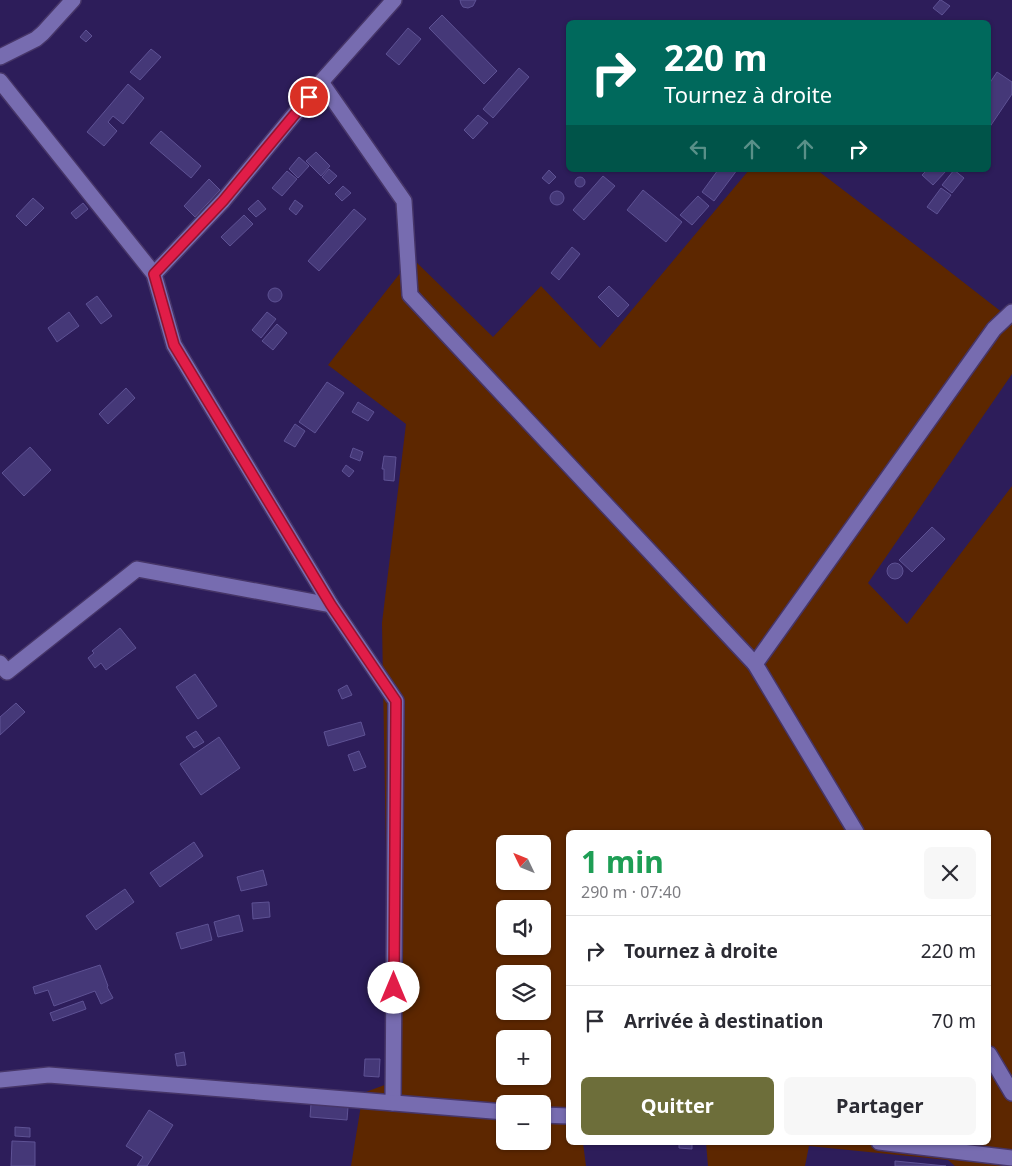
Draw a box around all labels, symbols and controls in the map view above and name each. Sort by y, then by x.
text: 220 m [664,34,767,81]
icon: right [581,40,646,105]
pin [288,76,330,118]
text: Tournez à droite [664,79,832,109]
icon: arrive [295,83,323,111]
icon: left [685,135,713,163]
icon: ahead [738,135,766,163]
icon: ahead [791,135,819,163]
icon: right [844,135,872,163]
north arrow [496,835,551,890]
map controls [496,835,551,1150]
text: 1 min [581,841,664,882]
button: close [924,847,976,899]
text: 290 m · 07:40 [581,881,681,903]
button: sound [496,900,551,955]
icon: right [581,937,609,965]
text: Tournez à droite [624,938,778,964]
text: 220 m [921,938,976,964]
position arrow [367,961,419,1013]
button: layers [496,965,551,1020]
icon: arrive [581,1007,609,1035]
text: Arrivée à destination [624,1008,823,1034]
text: 70 m [932,1008,976,1034]
button: + [496,1030,551,1085]
button: Quitter [581,1077,774,1135]
button: Partager [784,1077,976,1135]
button: − [496,1095,551,1150]

